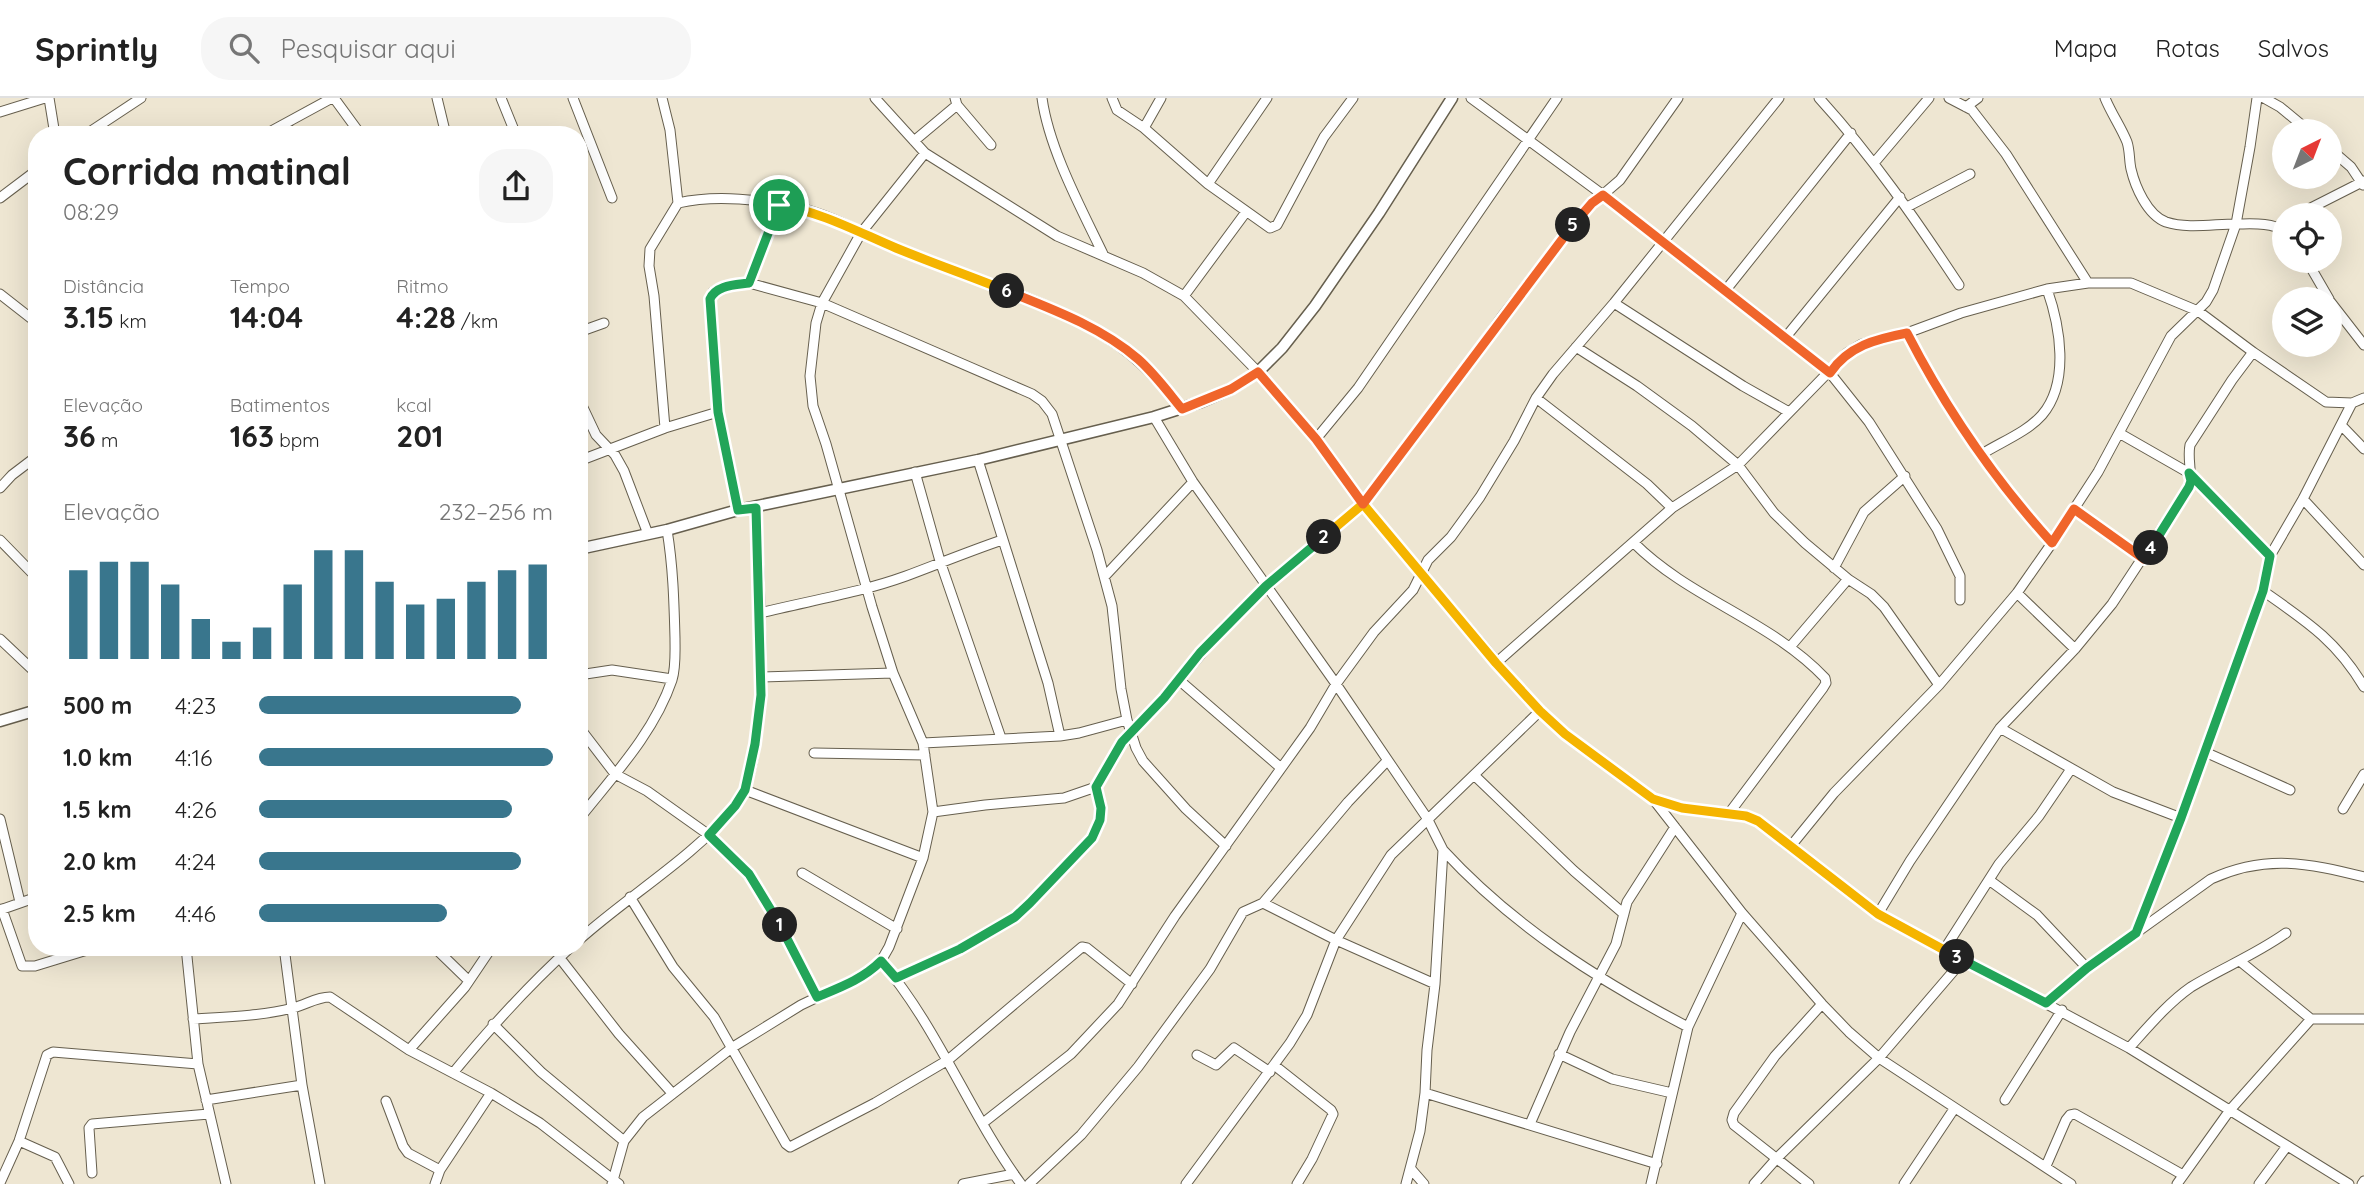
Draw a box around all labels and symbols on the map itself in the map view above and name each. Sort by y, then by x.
north arrow [2272,119,2342,189]
pin [749,175,809,235]
pin: 5 [1556,208,1590,242]
pin: 6 [990,274,1024,308]
pin: 2 [1306,520,1342,555]
pin: 4 [2134,531,2168,566]
pin: 1 [762,908,798,942]
pin: 3 [1940,940,1974,974]

